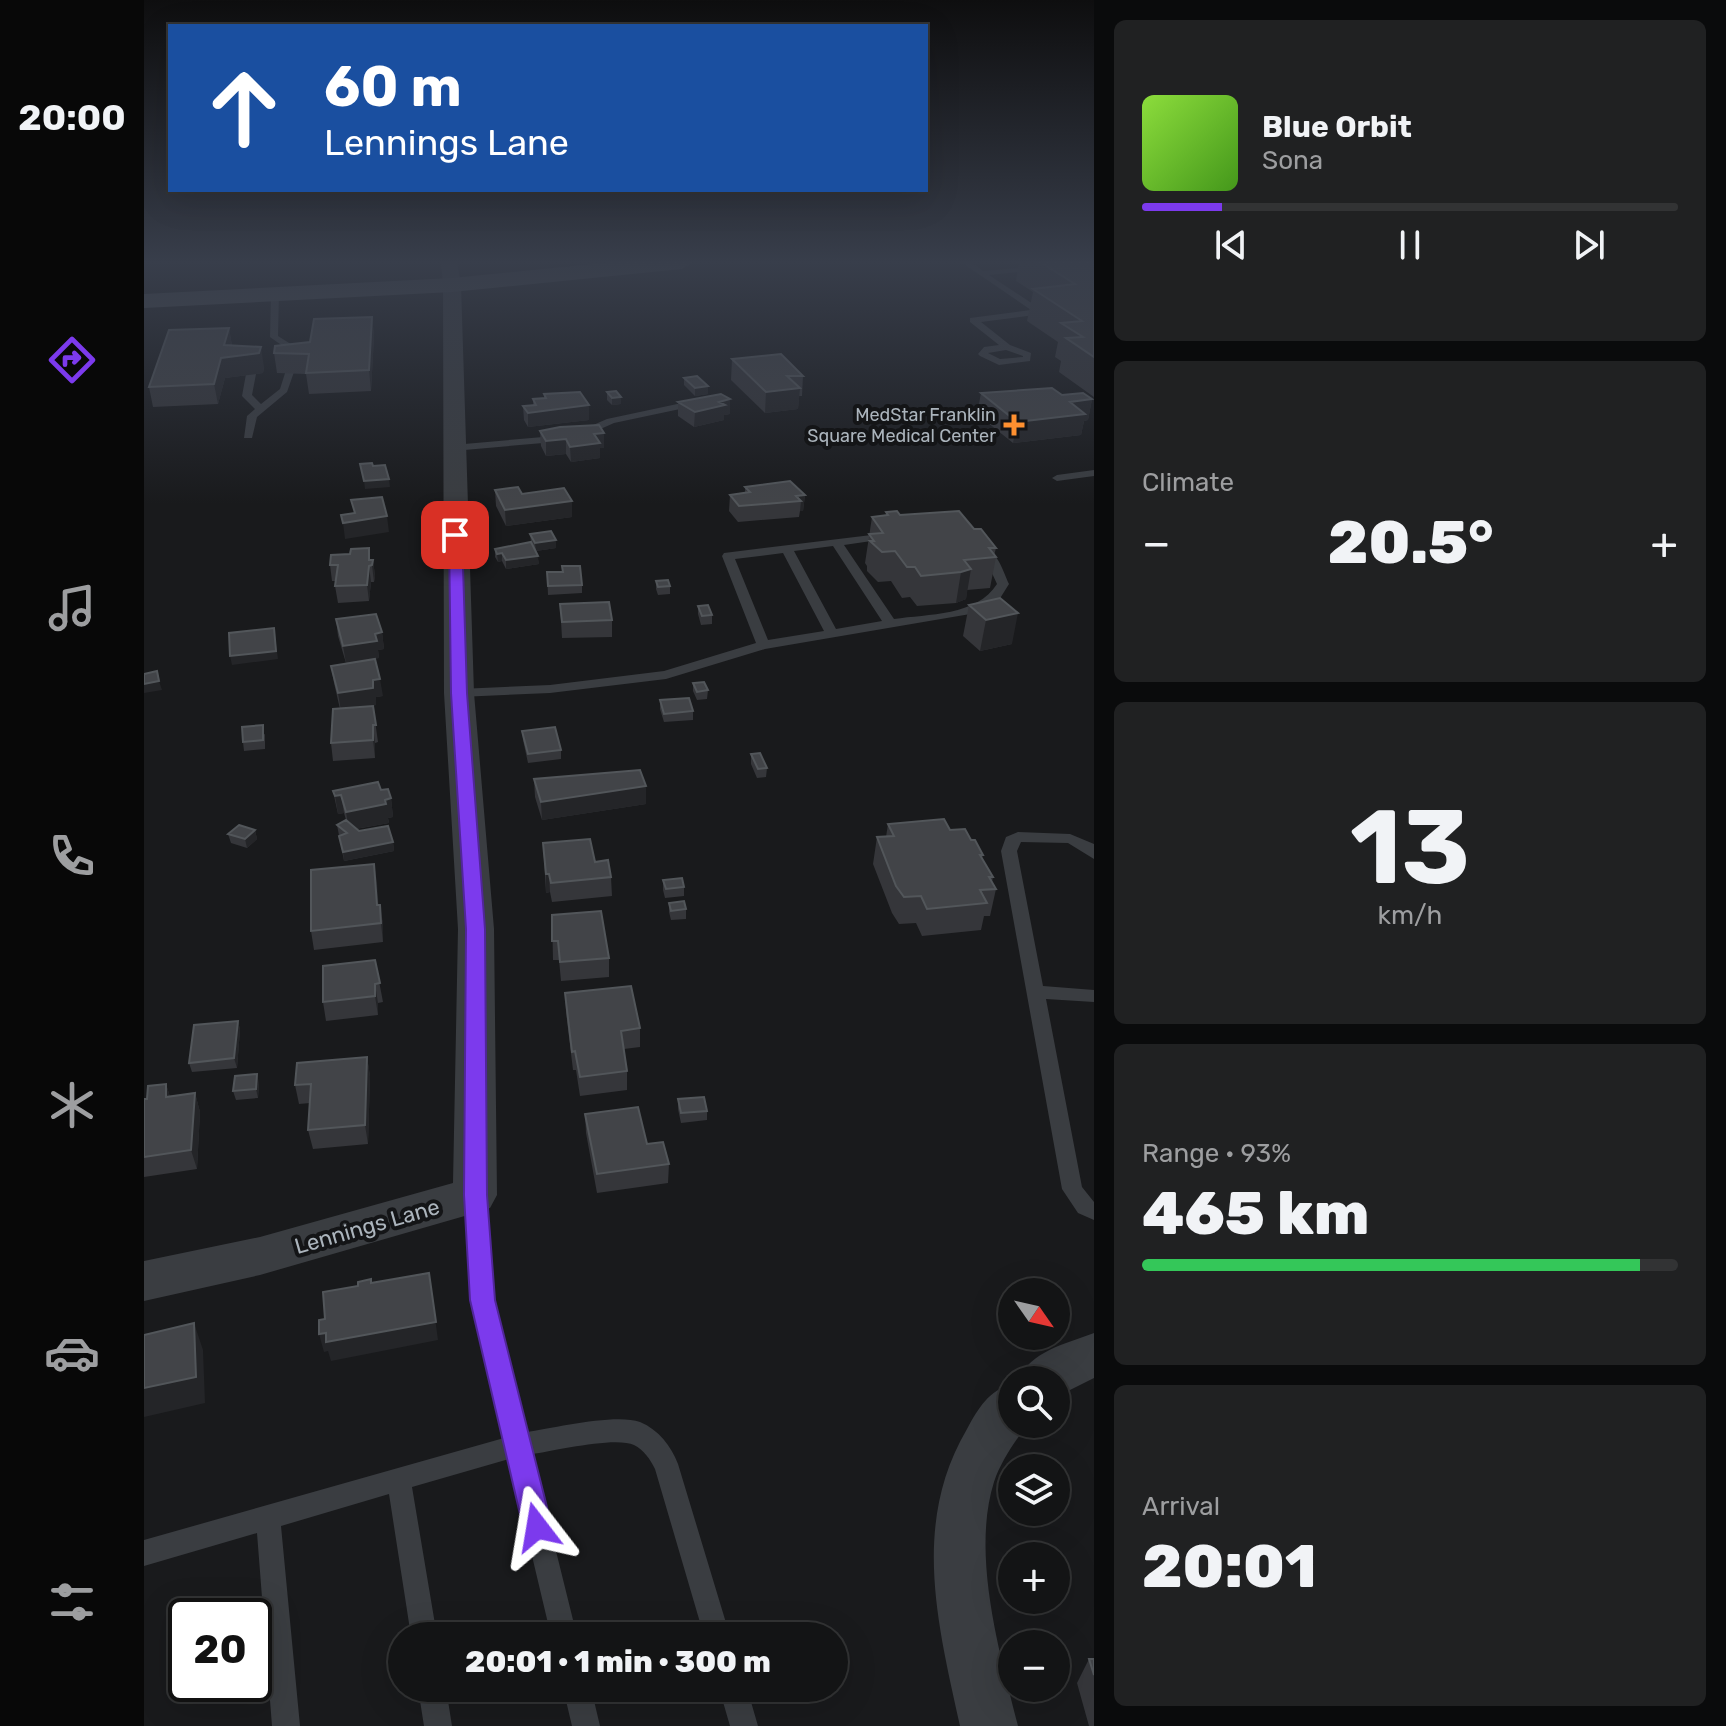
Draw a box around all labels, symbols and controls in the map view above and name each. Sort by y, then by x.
text: 60 m [324,54,462,120]
icon: ahead [192,56,296,160]
text: 20:00 [18,96,126,139]
text: Blue Orbit [1262,109,1412,145]
text: Lennings Lane [324,121,569,164]
text: Sona [1262,145,1323,176]
icon: previous [1209,223,1253,267]
icon: pause [1388,223,1432,267]
icon: next [1567,223,1611,267]
icon: directions [44,332,100,388]
place label: MedStar Franklin Square Medical Center [807,404,996,447]
marker: MedStar Franklin Square Medical Center [1003,414,1025,436]
text: Climate [1142,467,1234,498]
pin [421,501,489,569]
text: 20.5° [1328,507,1493,578]
icon: arrive [433,513,477,557]
text: − [1142,517,1171,569]
text: + [1651,517,1678,569]
icon: music [44,580,100,636]
text: 13 [1350,786,1470,909]
icon: phone [44,828,100,884]
text: km/h [1378,900,1442,931]
icon: climate [44,1077,100,1133]
text: Range · 93% [1142,1138,1291,1169]
text: 465 km [1142,1178,1369,1249]
street label: Lennings Lane [291,1193,443,1260]
north arrow [998,1278,1070,1350]
map controls [998,1278,1070,1702]
icon: car [44,1325,100,1381]
button: search [998,1366,1070,1438]
button: layers [998,1454,1070,1526]
position arrow [495,1485,579,1569]
text: Arrival [1142,1491,1220,1522]
text: 20:01 [1142,1531,1317,1602]
button: + [998,1542,1070,1614]
icon: filters [44,1574,100,1630]
speed limit sign: 20 [168,1598,272,1702]
button: − [998,1630,1070,1702]
text: 20:01 · 1 min · 300 m [465,1644,771,1680]

